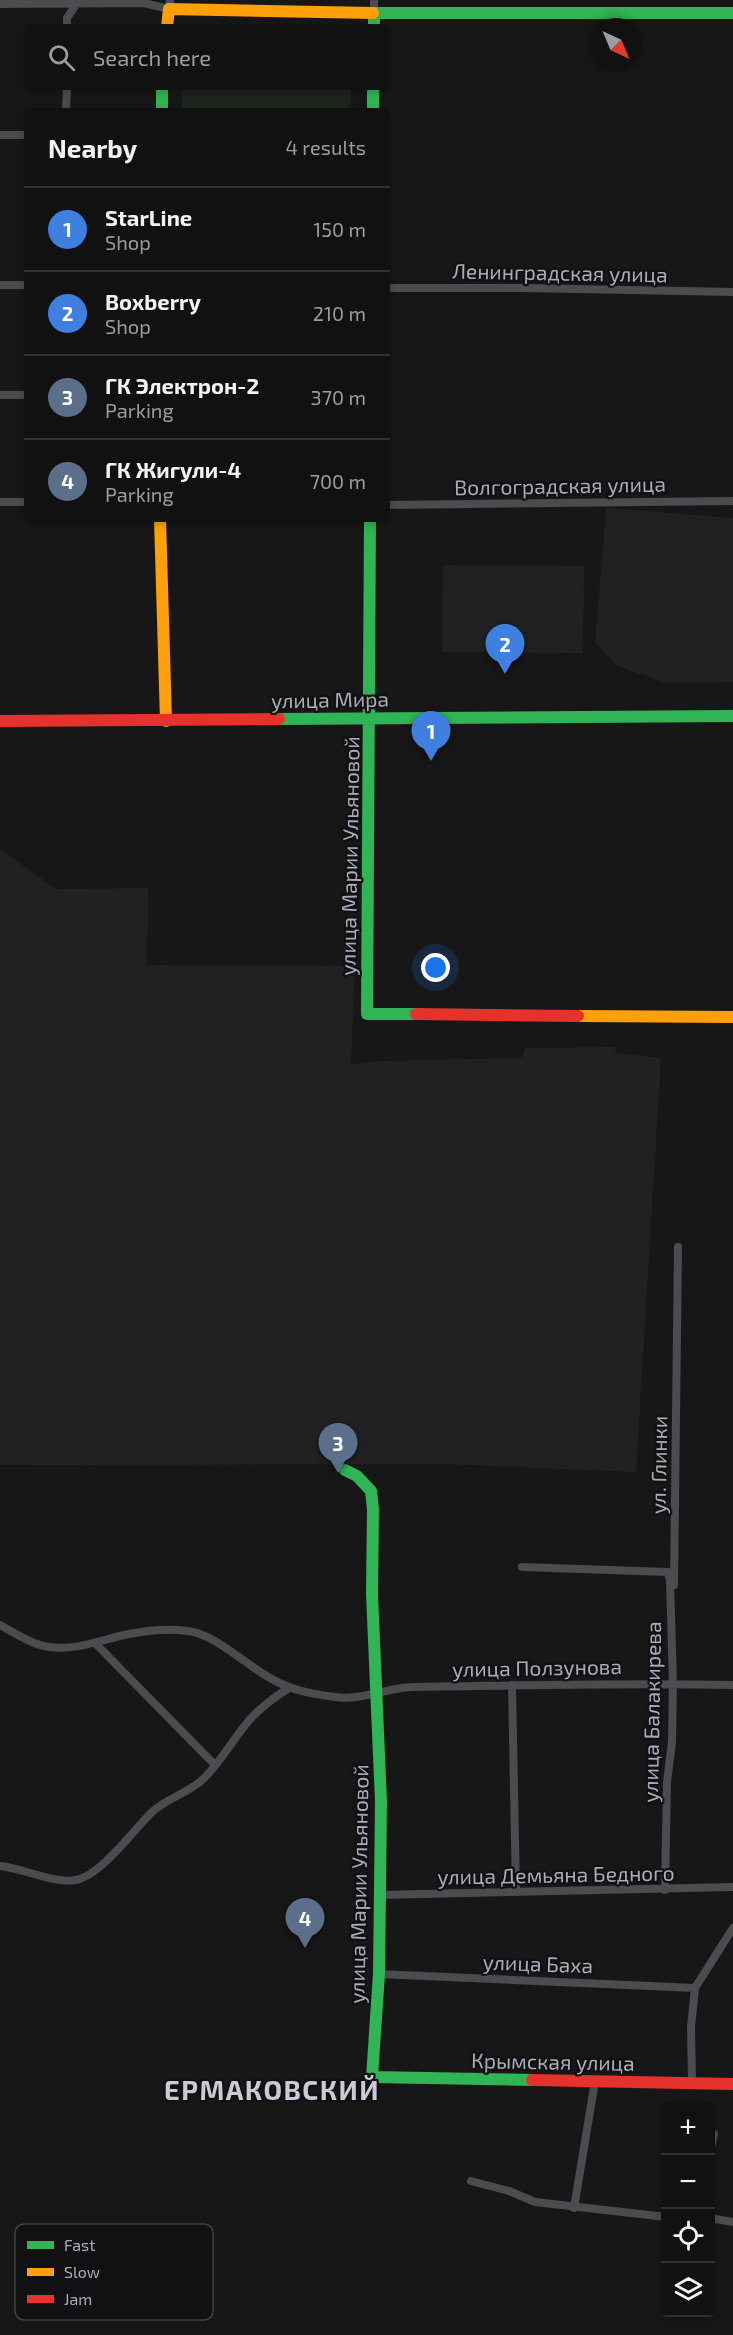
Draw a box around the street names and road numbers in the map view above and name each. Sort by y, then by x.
street label: Ленинградская улица [452,258,668,287]
street label: Волгоградская улица [454,471,666,500]
street label: улица Мира [271,685,389,714]
street label: улица Марии Ульяновой [334,736,365,976]
street label: ул. Глинки [645,1416,672,1514]
street label: улица Балакирева [637,1621,666,1803]
street label: улица Ползунова [452,1653,622,1682]
street label: улица Марии Ульяновой [343,1764,374,2004]
street label: улица Демьяна Бедного [437,1859,675,1890]
street label: улица Баха [482,1949,594,1978]
street label: Крымская улица [471,2047,635,2076]

